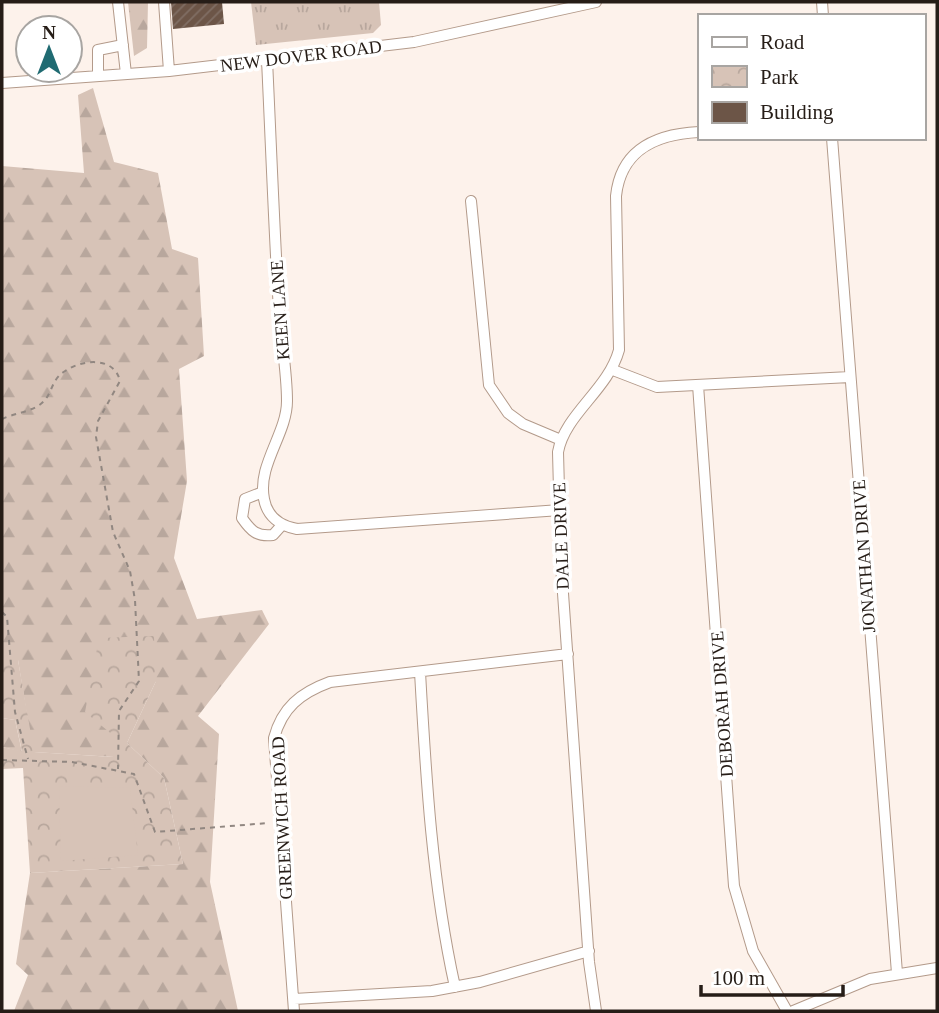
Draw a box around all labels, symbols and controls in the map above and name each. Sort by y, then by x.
north arrow [14,14,84,84]
legend [698,14,925,140]
text: N [42,22,56,43]
text: Road [760,30,805,54]
street label: NEW DOVER ROAD [219,36,383,76]
text: Park [760,65,799,89]
text: Building [760,100,834,124]
street label: KEEN LANE [267,259,293,361]
street label: JONATHAN DRIVE [849,479,879,633]
street label: DALE DRIVE [549,482,573,590]
street label: DEBORAH DRIVE [707,630,737,778]
street label: GREENWICH ROAD [268,736,296,900]
scale bar [701,954,843,998]
text: 100 m [712,966,765,990]

